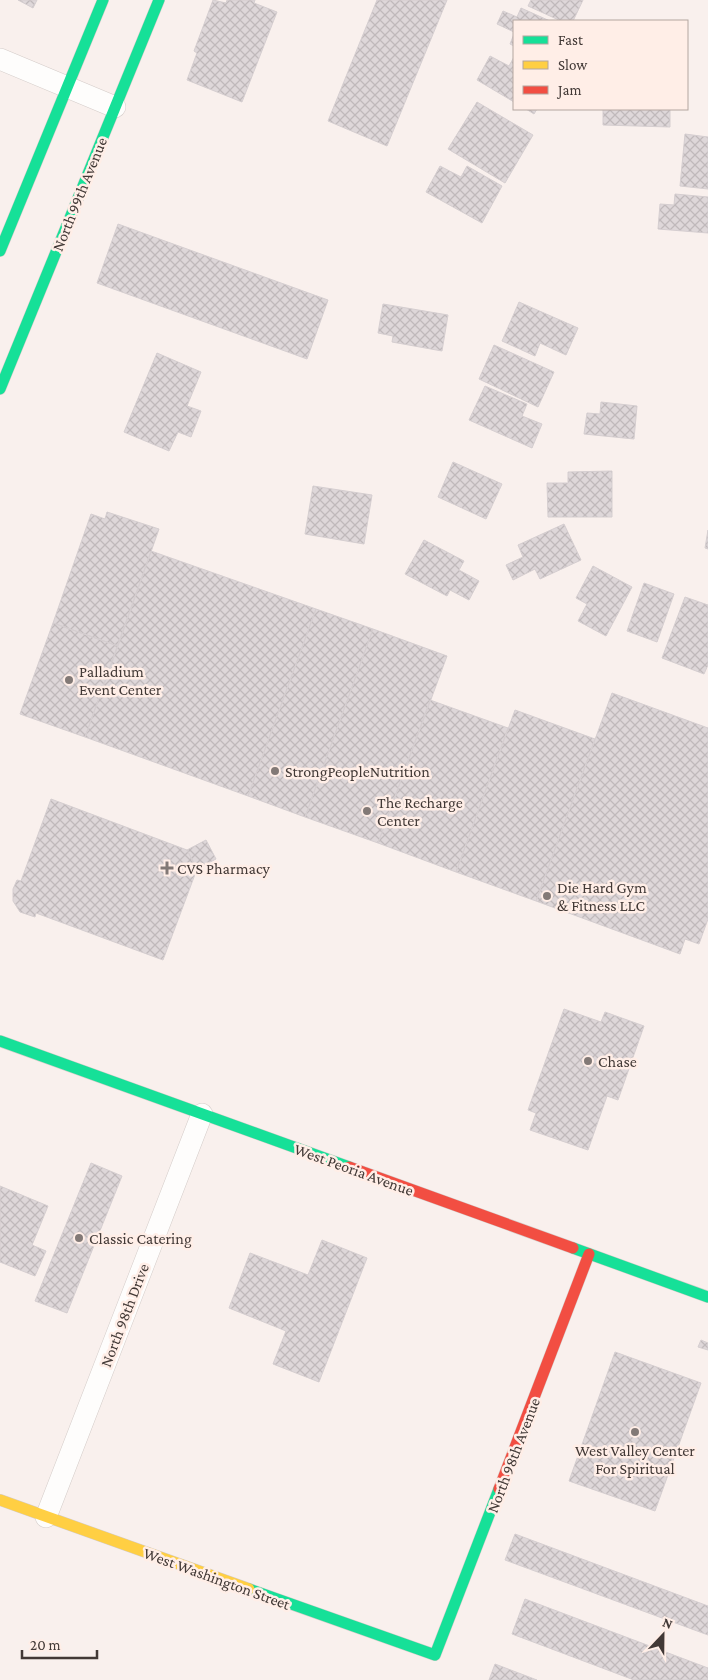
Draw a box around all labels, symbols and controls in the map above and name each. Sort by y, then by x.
legend [513,20,688,110]
text: Fast [558,32,584,48]
text: Slow [558,57,588,73]
text: Jam [556,82,581,99]
street label: North 99th Avenue [49,135,110,254]
place label: Palladium Event Center [79,663,162,698]
marker: Palladium Event Center [63,674,75,686]
place label: StrongPeopleNutrition [285,763,430,781]
marker: StrongPeopleNutrition [269,765,281,777]
place label: The Recharge Center [377,794,463,829]
marker: The Recharge Center [361,805,373,817]
place label: CVS Pharmacy [177,860,271,878]
marker: CVS Pharmacy [161,862,173,874]
place label: Die Hard Gym & Fitness LLC [557,879,647,914]
marker: Die Hard Gym & Fitness LLC [541,890,553,902]
place label: Chase [598,1053,637,1070]
marker: Chase [582,1055,594,1067]
street label: West Peoria Avenue [292,1140,416,1199]
place label: Classic Catering [89,1230,192,1248]
marker: Classic Catering [73,1232,85,1244]
street label: North 98th Drive [97,1261,152,1369]
street label: North 98th Avenue [484,1395,543,1515]
marker: West Valley Center For Spiritual [629,1426,641,1438]
place label: West Valley Center For Spiritual [575,1442,695,1478]
street label: West Washington Street [141,1544,293,1614]
north arrow [638,1610,688,1660]
text: N [660,1614,676,1632]
scale bar [22,1628,98,1660]
text: 20 m [30,1637,61,1653]

